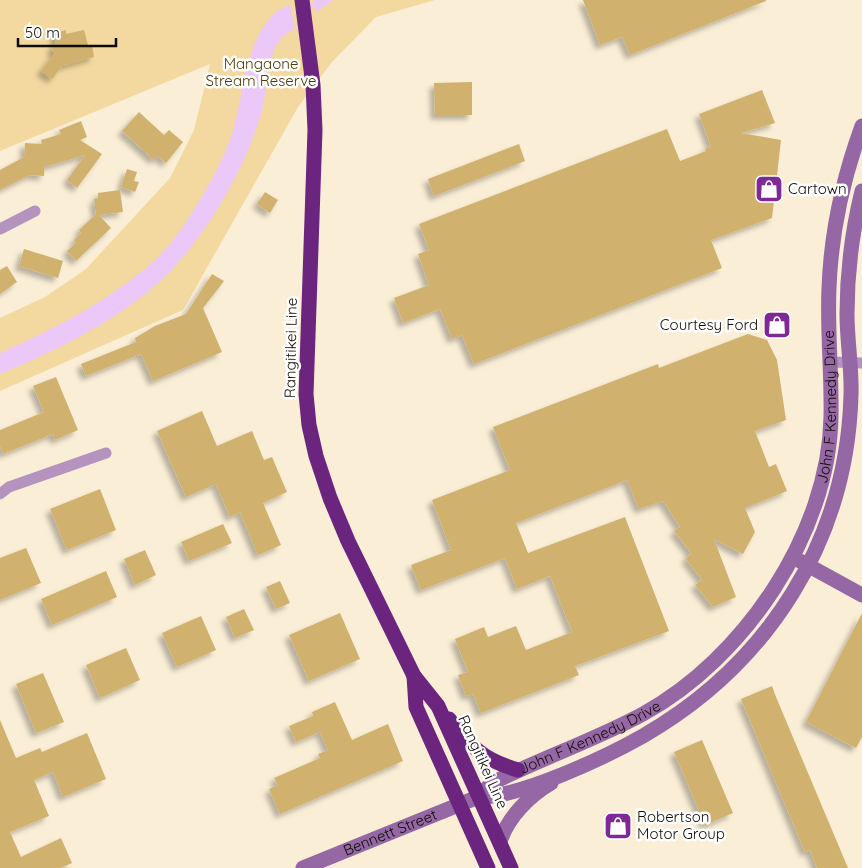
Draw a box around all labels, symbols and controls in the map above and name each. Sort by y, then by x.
scale bar [18,15,115,47]
text: 50 m [25,23,60,42]
park label: Mangaone Stream Reserve [205,54,317,90]
shop icon: Cartown [754,174,784,204]
place label: Cartown [788,179,847,198]
street label: Rangitikei Line [280,298,301,398]
shop icon: Courtesy Ford [762,310,792,340]
place label: Courtesy Ford [660,315,758,334]
street label: John F Kennedy Drive [812,330,840,485]
street label: John F Kennedy Drive [516,696,664,778]
street label: Rangitikei Line [454,712,513,812]
street label: Bennett Street [340,805,440,860]
place label: Robertson Motor Group [637,807,725,843]
shop icon: Robertson Motor Group [603,811,633,841]

